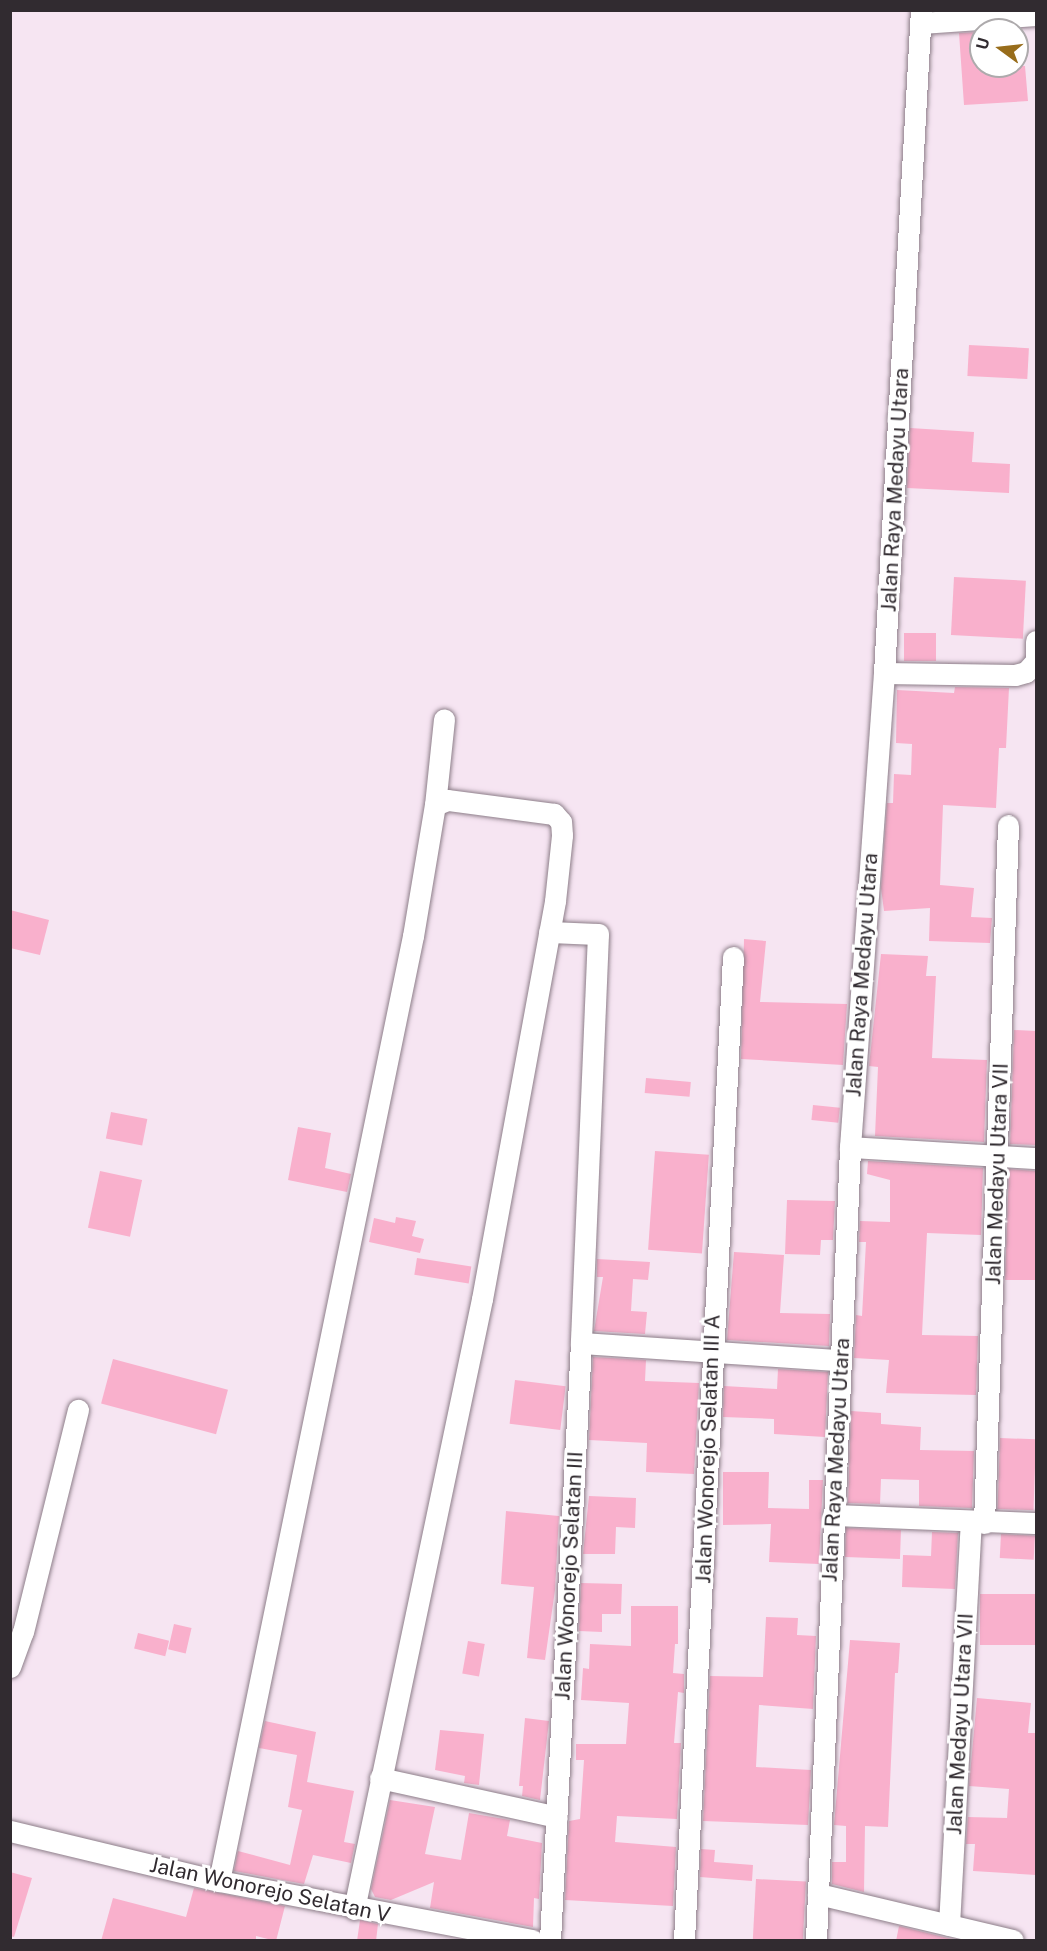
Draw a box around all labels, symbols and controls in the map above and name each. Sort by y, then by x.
north arrow [969,18,1029,78]
text: U [972,36,994,52]
street label: Jalan Raya Medayu Utara [876,367,914,613]
street label: Jalan Raya Medayu Utara [841,852,883,1098]
street label: Jalan Medayu Utara VII [981,1062,1013,1286]
street label: Jalan Wonorejo Selatan III A [691,1313,725,1585]
street label: Jalan Raya Medayu Utara [817,1337,855,1583]
street label: Jalan Wonorejo Selatan III [550,1450,588,1702]
street label: Jalan Medayu Utara VII [942,1612,978,1836]
street label: Jalan Wonorejo Selatan V [147,1852,393,1928]

